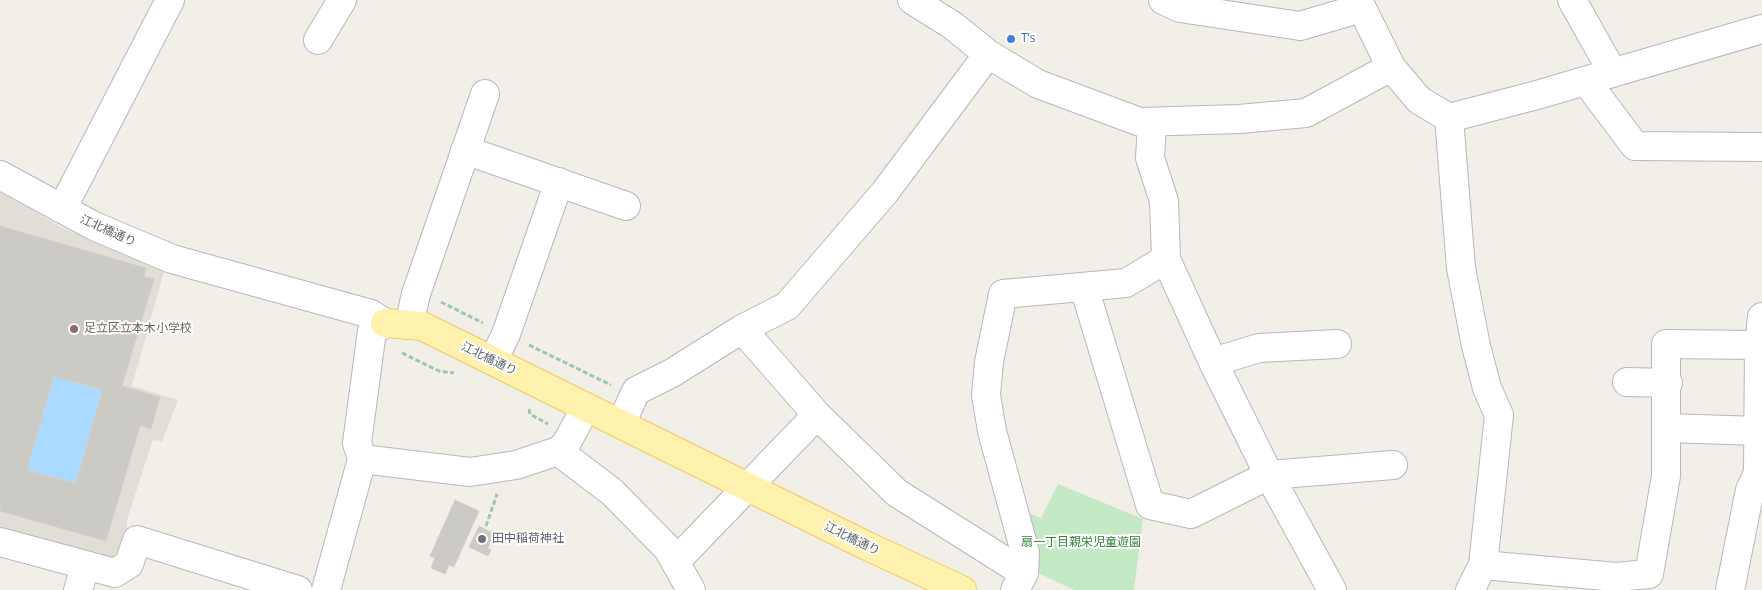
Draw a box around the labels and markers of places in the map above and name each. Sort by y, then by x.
place label: T’s [1021,32,1035,46]
marker: T’s [1005,33,1017,45]
place label: 足立区立本木小学校 [84,322,192,336]
marker: 足立区立本木小学校 [68,323,80,335]
place label: 田中稲荷神社 [492,532,564,546]
marker: 田中稲荷神社 [476,533,488,545]

